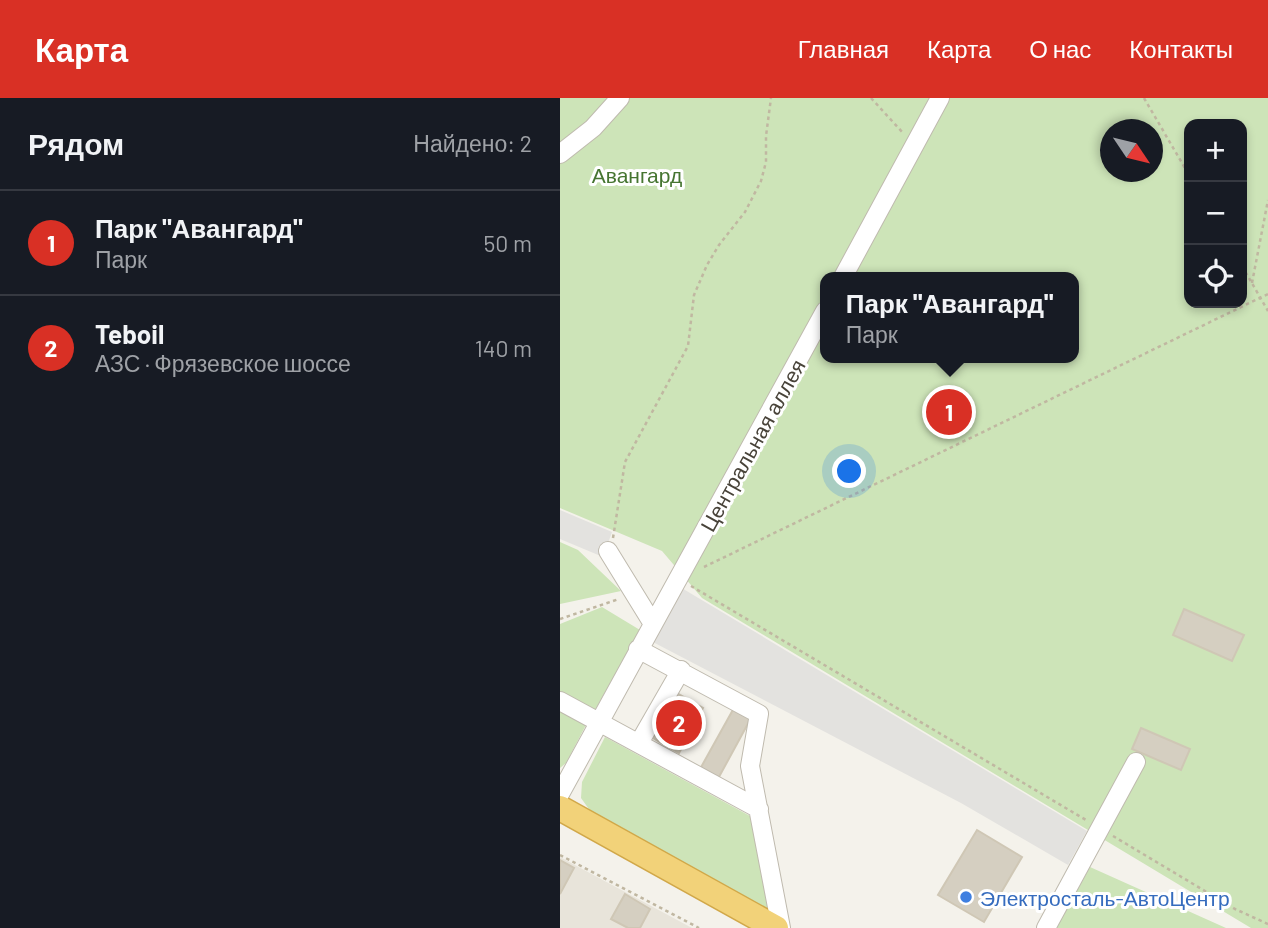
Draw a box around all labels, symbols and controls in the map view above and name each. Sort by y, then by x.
text: Карта [35,29,128,69]
text: Главная [798,34,889,63]
text: Карта [927,34,991,63]
text: О нас [1029,34,1091,63]
text: Контакты [1129,34,1233,63]
north arrow [1100,119,1163,182]
map controls [1184,119,1247,308]
button: + [1184,119,1247,182]
text: Рядом [28,125,124,161]
text: Найдено: 2 [413,129,532,157]
park label: Авангард [592,162,682,187]
button: − [1184,182,1247,245]
text: Парк "Авангард" [95,212,303,243]
text: 1 [47,229,55,257]
text: 50 m [484,229,532,257]
text: Парк [95,245,147,273]
button: locate [1184,245,1247,308]
popup [820,272,1079,363]
text: Парк "Авангард" [846,287,1053,318]
text: Teboil [95,318,164,349]
text: Парк [846,320,898,348]
text: 2 [45,334,57,362]
text: 140 m [475,334,532,362]
text: АЗС · Фрязевское шоссе [95,349,351,377]
street label: Центральная аллея [694,355,810,535]
pin: 1 [926,386,972,438]
your location [832,454,866,488]
pin: 2 [656,697,702,749]
place label: Электросталь-АвтоЦентр [980,885,1230,910]
marker: Электросталь-АвтоЦентр [958,889,974,905]

